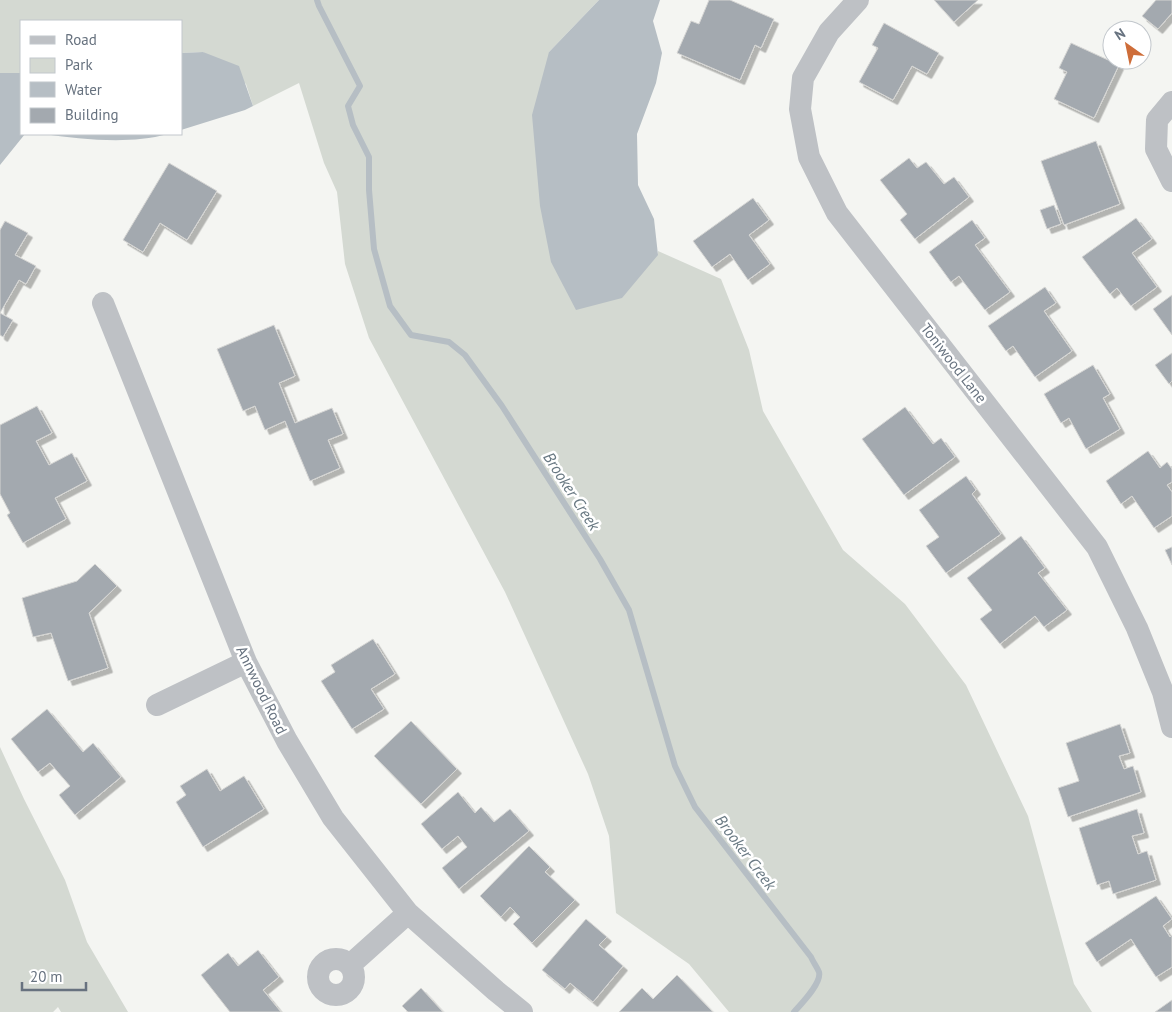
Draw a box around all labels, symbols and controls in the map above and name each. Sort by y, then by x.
legend [20,20,182,135]
north arrow [1102,20,1152,70]
text: N [1111,24,1129,44]
text: Road [65,30,97,49]
text: Park [65,55,93,74]
text: Water [65,80,102,99]
text: Building [65,105,119,124]
street label: Toniwood Lane [917,319,991,407]
water label: Brooker Creek [539,448,605,535]
street label: Annwood Road [232,643,292,737]
water label: Brooker Creek [711,810,781,894]
scale bar [22,960,86,992]
text: 20 m [30,967,63,986]

